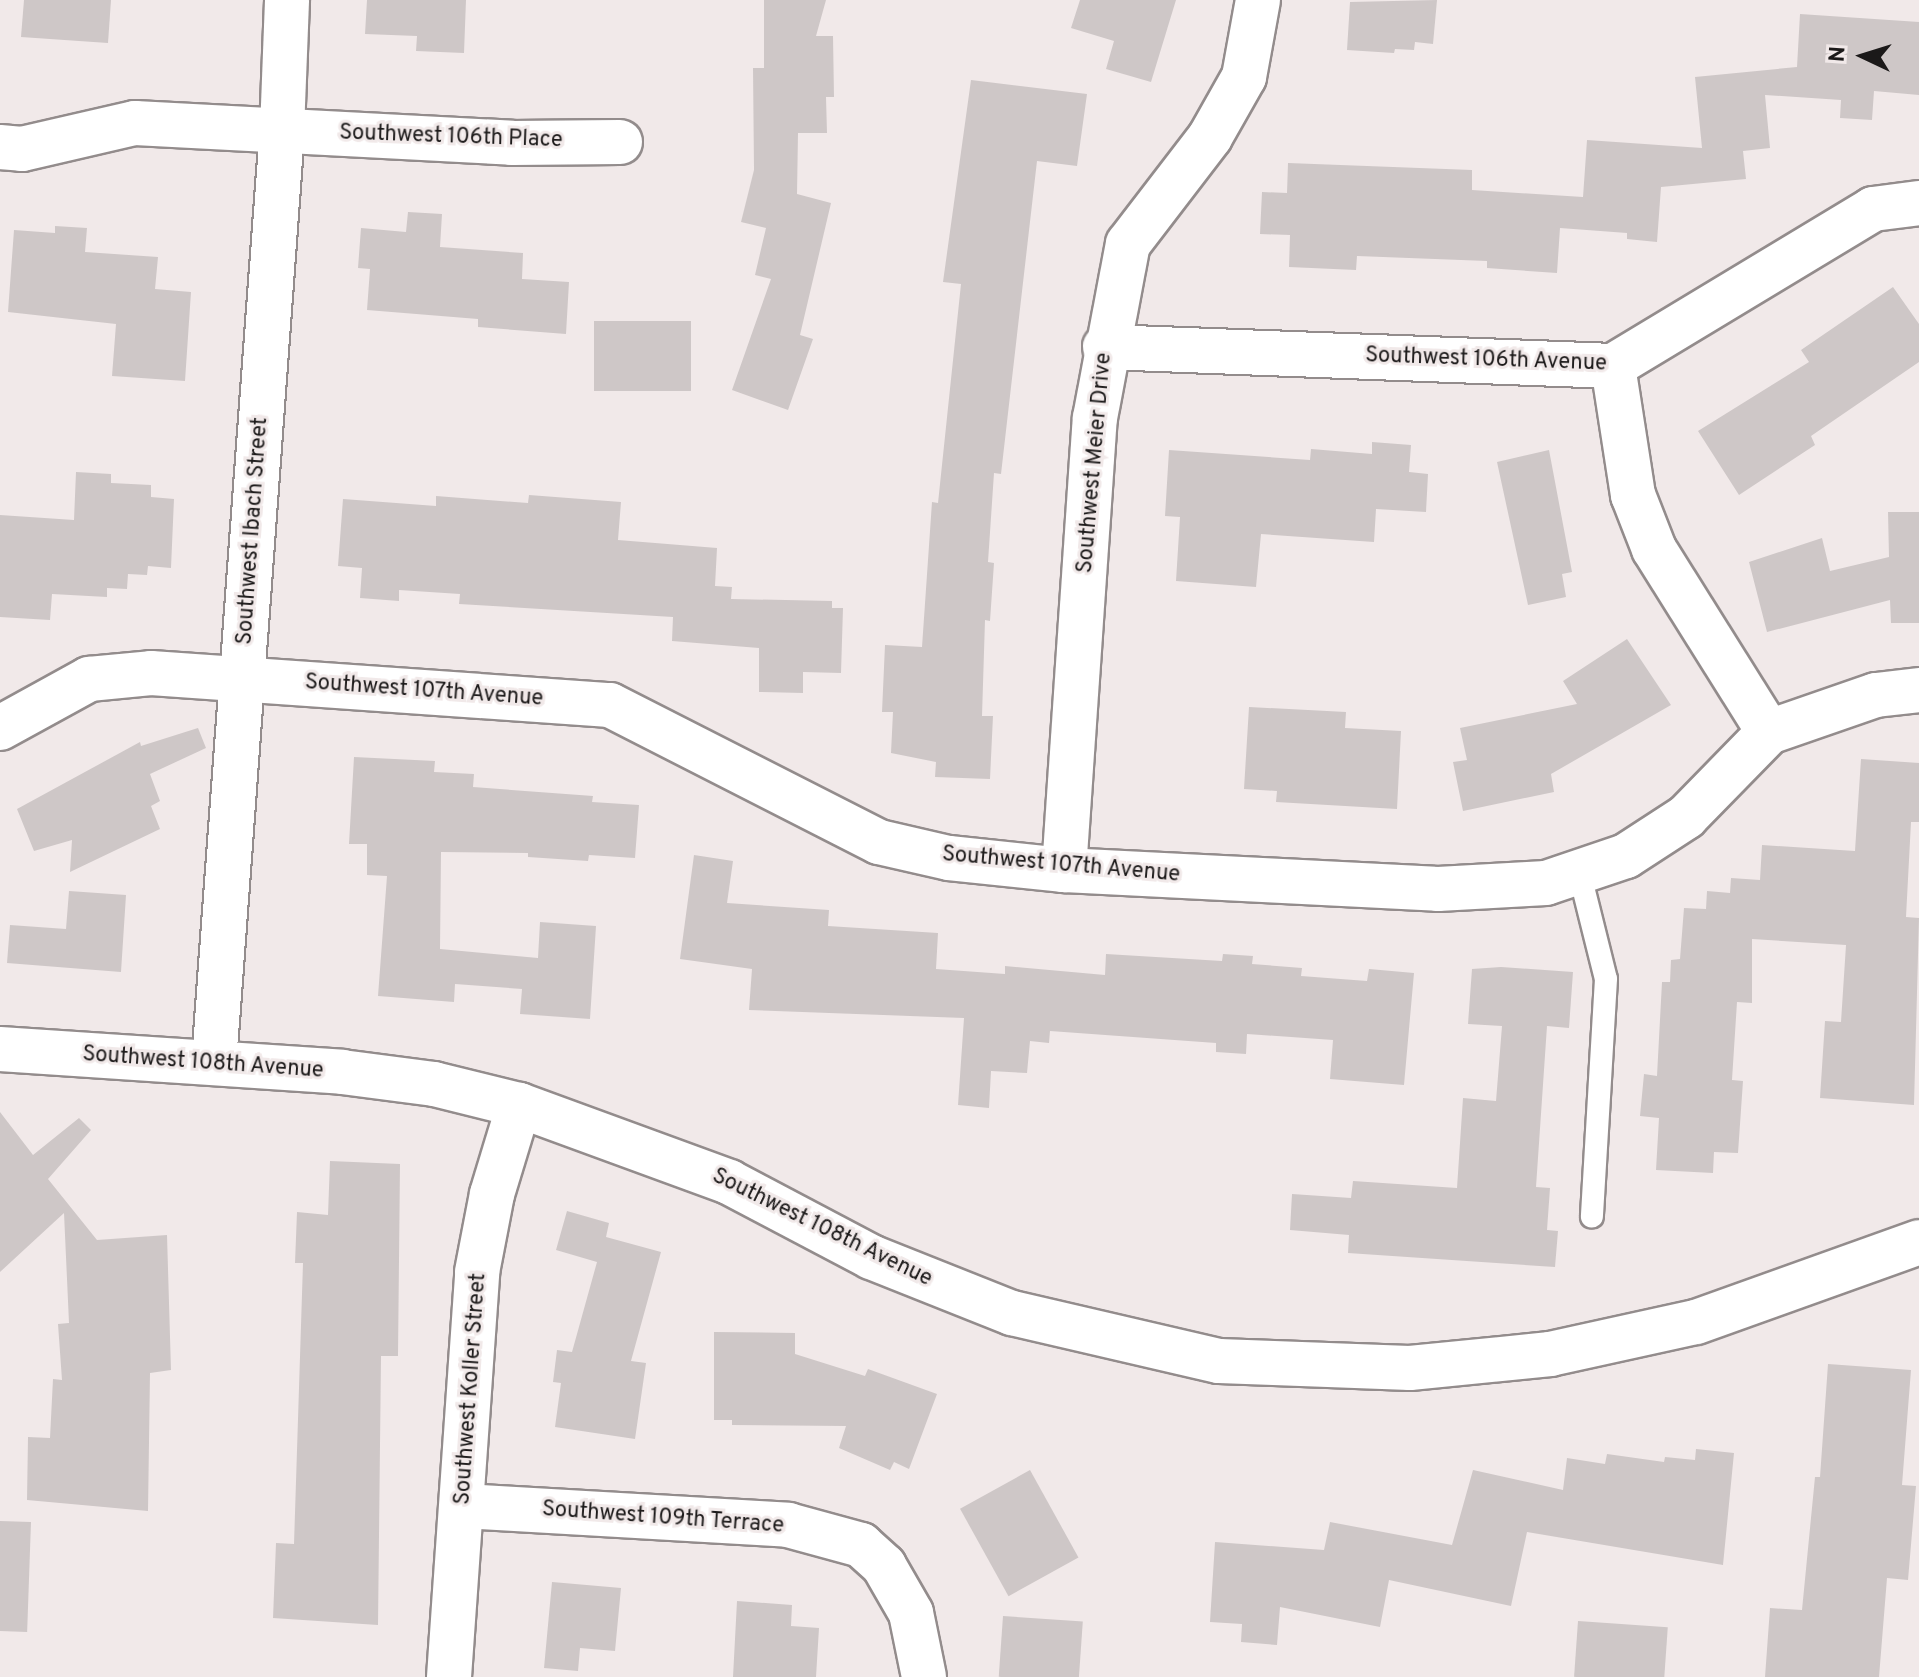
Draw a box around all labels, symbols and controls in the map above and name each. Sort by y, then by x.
north arrow [1823,16,1903,96]
text: N [1825,45,1853,63]
street label: Southwest 106th Place [339,120,563,154]
street label: Southwest 106th Avenue [1364,343,1608,377]
street label: Southwest Meier Drive [1072,352,1118,574]
street label: Southwest Ibach Street [232,416,274,646]
street label: Southwest 107th Avenue [304,669,544,713]
street label: Southwest 107th Avenue [940,841,1182,889]
street label: Southwest 108th Avenue [81,1041,325,1085]
street label: Southwest 108th Avenue [707,1163,937,1293]
street label: Southwest Koller Street [450,1272,492,1506]
street label: Southwest 109th Terrace [541,1496,785,1540]

